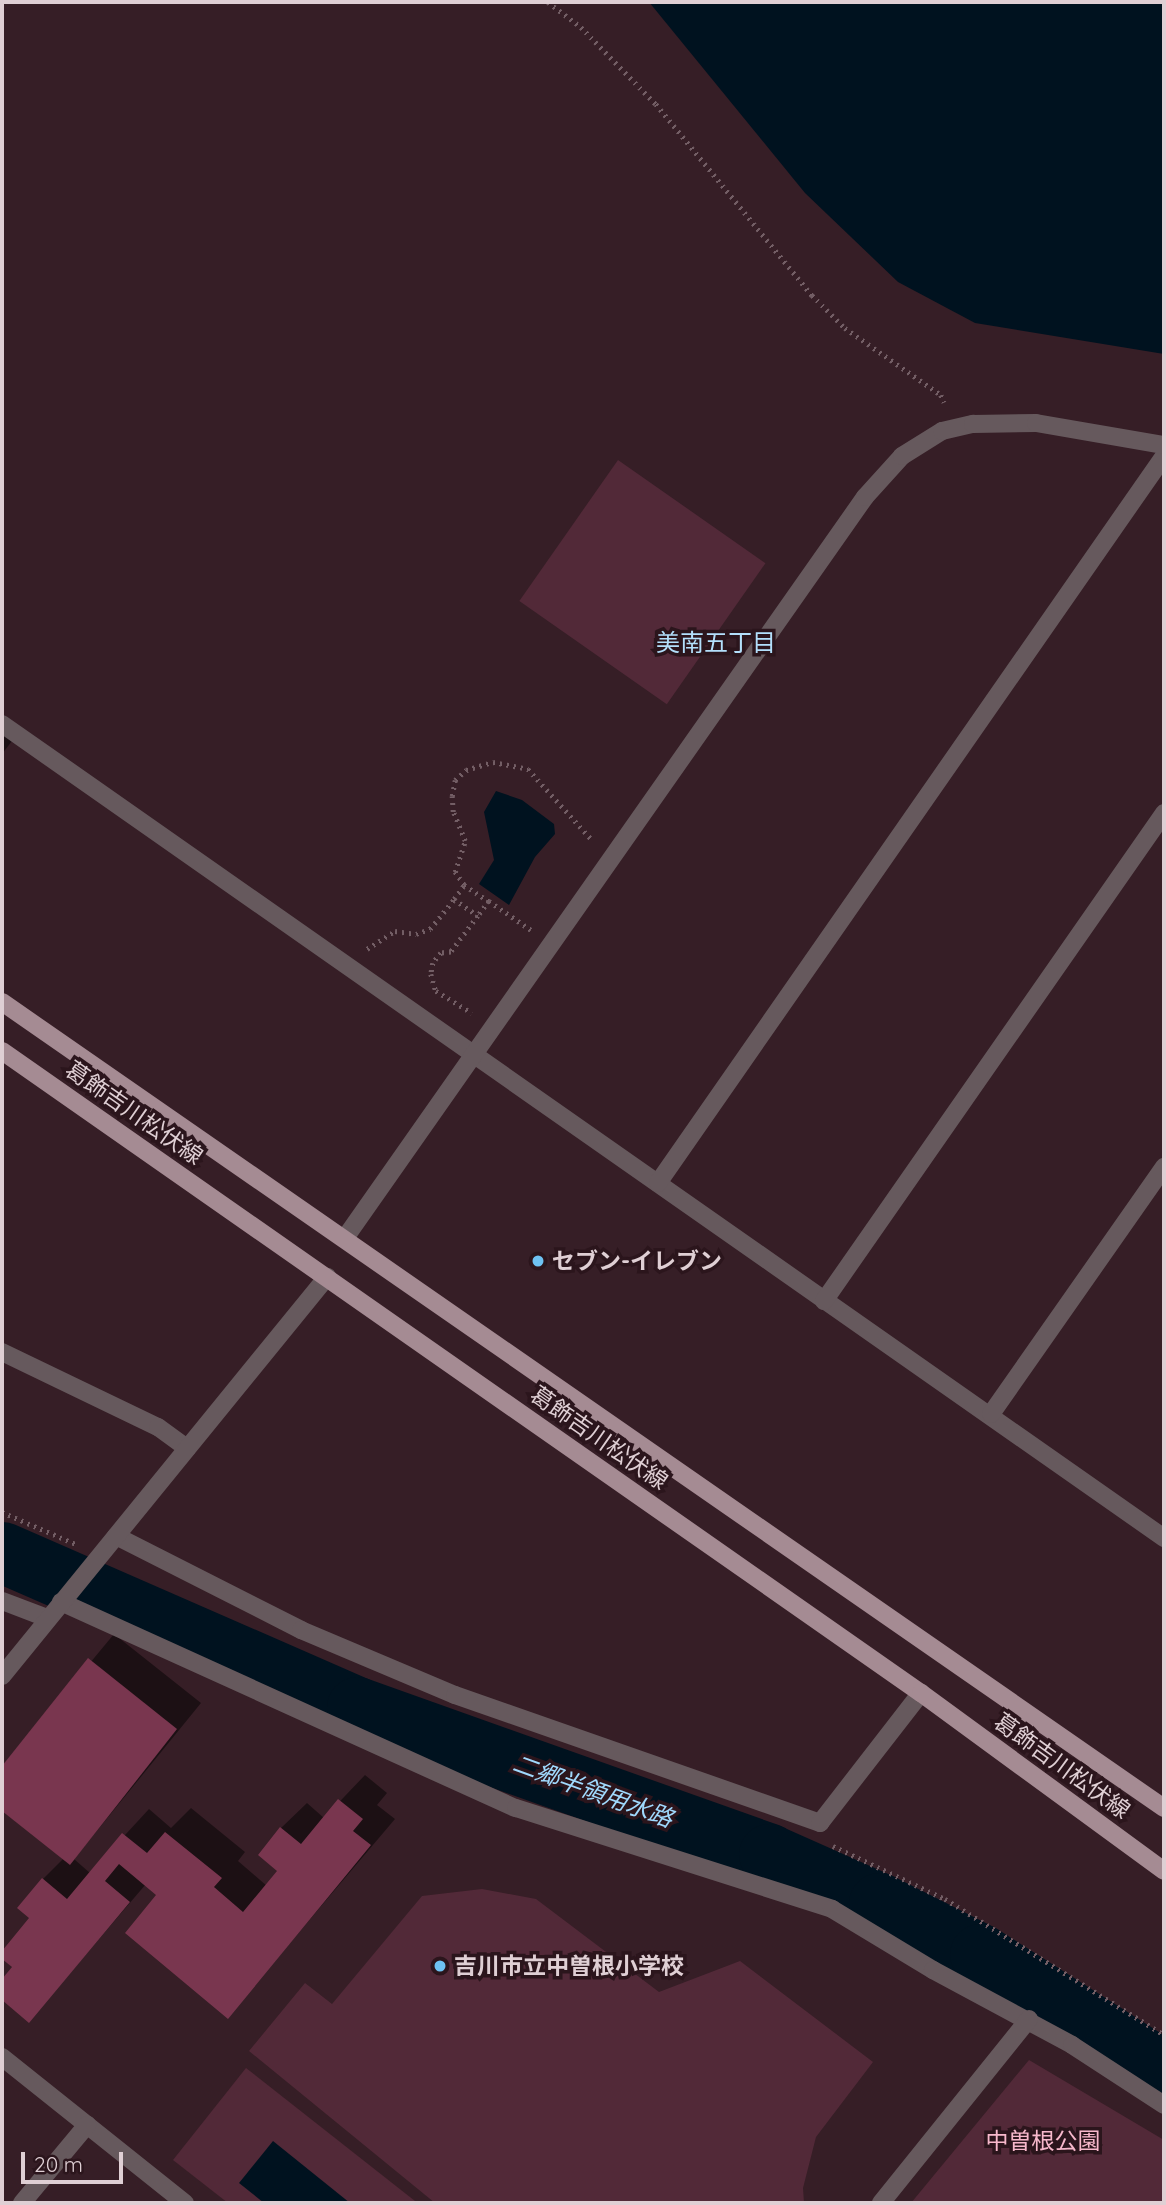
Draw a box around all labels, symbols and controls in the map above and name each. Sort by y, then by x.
district label: 美南五丁目 [656,629,776,657]
street label: 葛飾吉川松伏線 [60,1056,208,1170]
place label: セブン-イレブン [552,1247,722,1275]
marker: セブン-イレブン [530,1253,546,1269]
street label: 葛飾吉川松伏線 [525,1381,673,1495]
street label: 葛飾吉川松伏線 [989,1708,1135,1824]
water label: 二郷半領用水路 [509,1749,677,1833]
place label: 吉川市立中曽根小学校 [454,1952,684,1980]
marker: 吉川市立中曽根小学校 [432,1958,448,1974]
park label: 中曽根公園 [986,2127,1100,2155]
scale bar [24,2138,126,2182]
text: 20 m [34,2151,83,2177]

